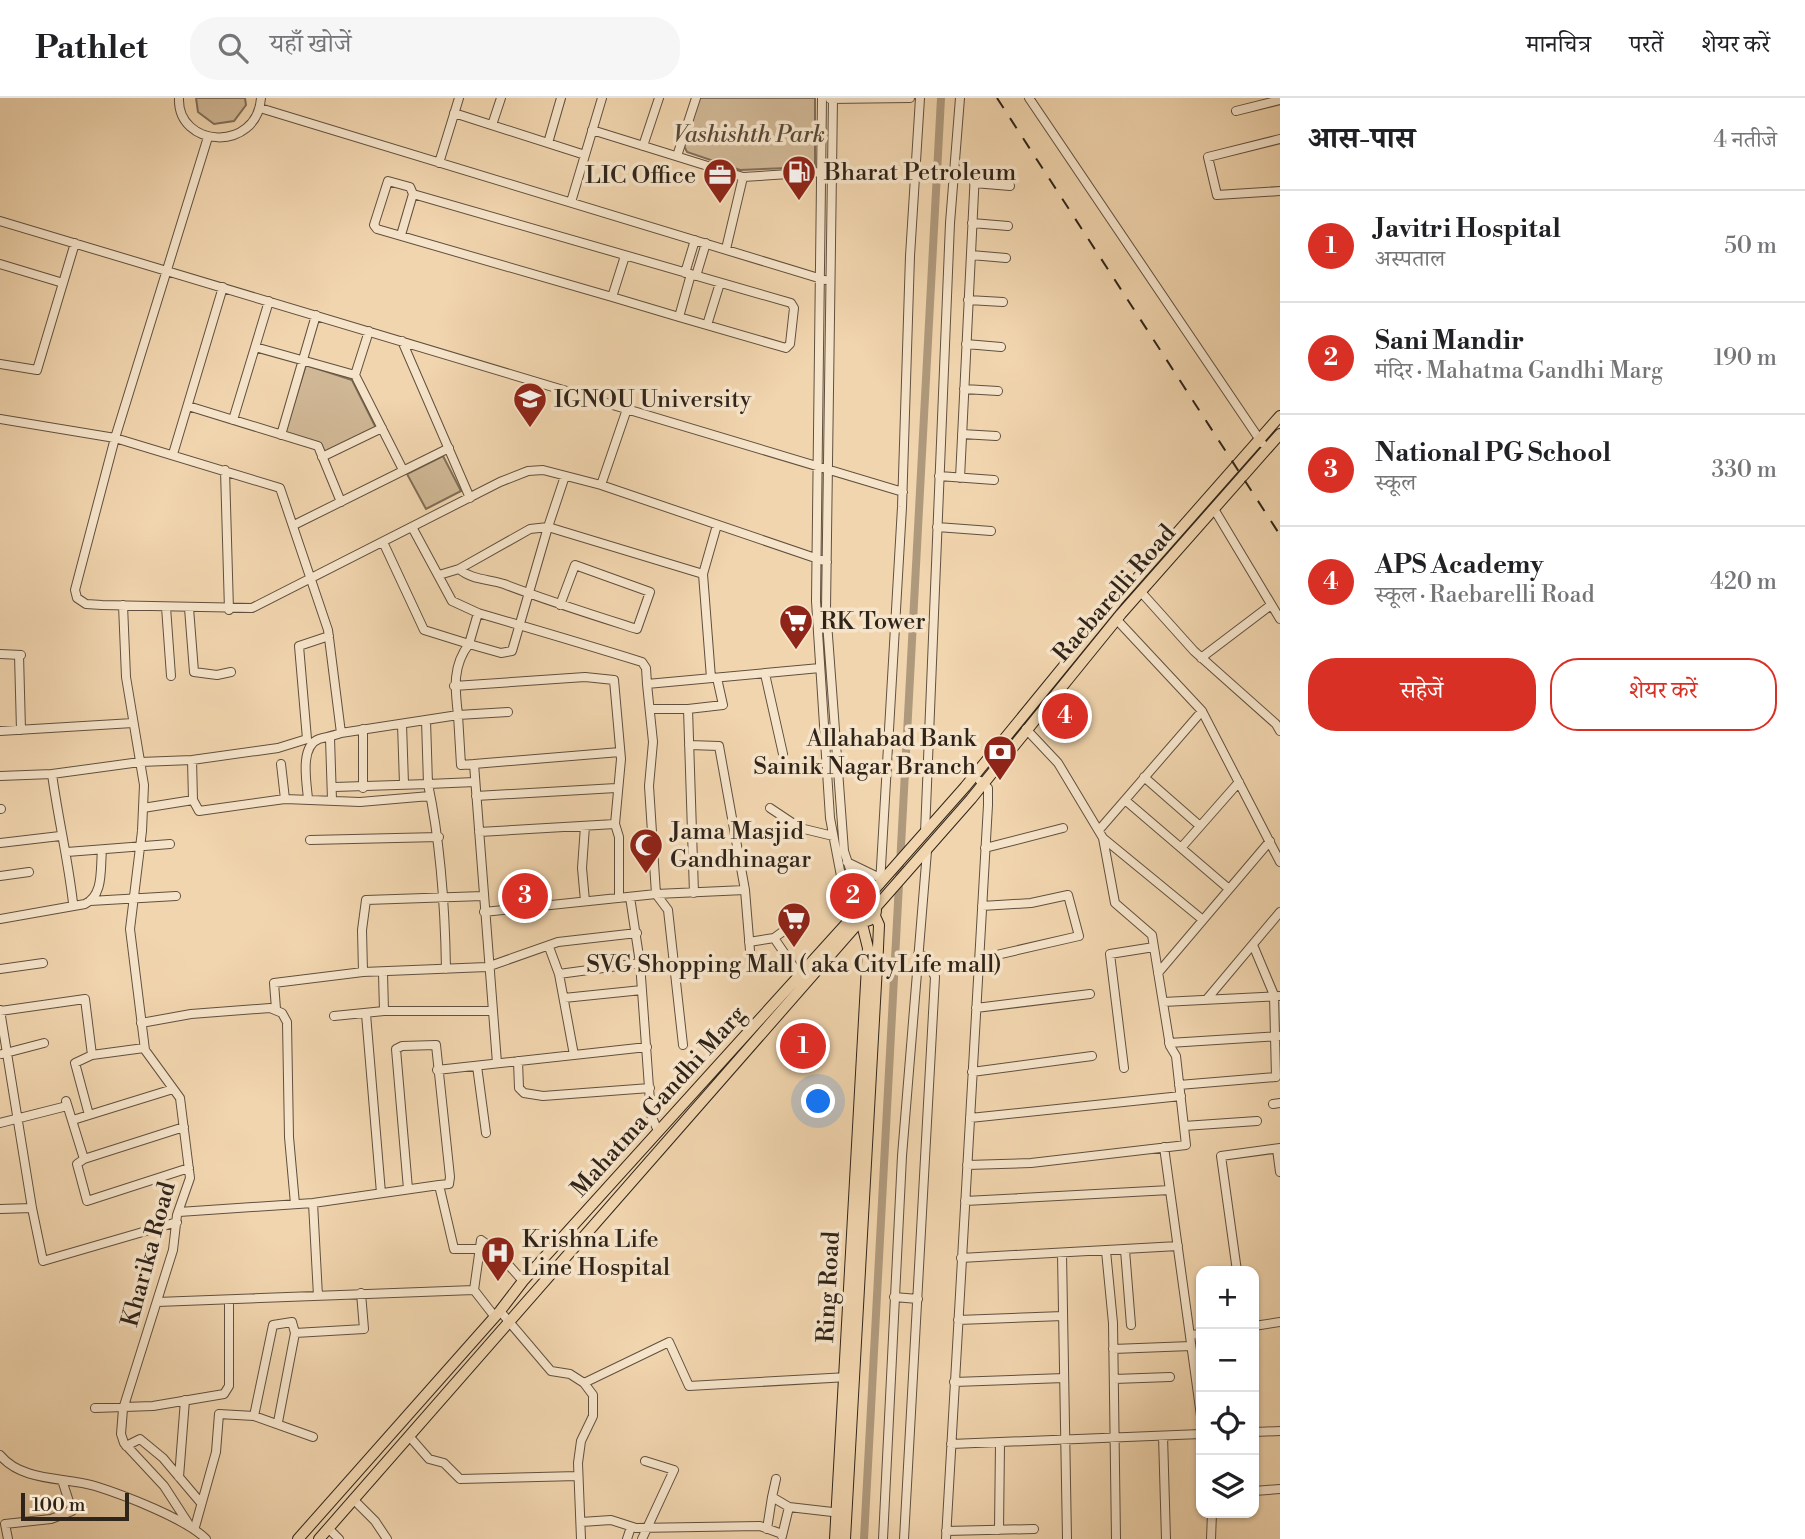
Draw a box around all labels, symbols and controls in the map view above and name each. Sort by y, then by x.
search box [190,17,680,80]
text: Pathlet [35,28,148,69]
text: यहाँ खोजें [270,28,351,60]
icon: search [214,29,252,67]
text: मानचित्र [1526,30,1591,60]
text: परतें [1629,30,1663,60]
text: शेयर करें [1701,30,1770,60]
park label: Vashishth Park [673,120,825,150]
text: आस-पास [1308,120,1415,158]
text: 4 नतीजे [1713,126,1777,154]
fuel station icon: Bharat Petroleum [780,153,818,202]
office icon: LIC Office [701,156,739,205]
place label: Bharat Petroleum [823,158,1016,188]
place label: LIC Office [585,161,696,191]
text: Javitri Hospital [1375,213,1561,245]
text: 1 [1325,232,1337,260]
text: 50 m [1724,232,1777,260]
text: अस्पताल [1375,245,1445,273]
text: Sani Mandir [1375,325,1524,357]
text: 2 [1324,344,1338,372]
text: 190 m [1714,344,1777,372]
text: मंदिर · Mahatma Gandhi Marg [1375,357,1663,385]
school or university icon: IGNOU University [511,380,549,429]
place label: IGNOU University [554,385,752,415]
text: National PG School [1375,437,1611,469]
text: 3 [1324,456,1338,484]
text: 330 m [1711,456,1777,484]
text: स्कूल [1375,469,1416,497]
street label: Raebarelli Road [1047,519,1183,669]
text: APS Academy [1375,549,1544,581]
text: 4 [1323,568,1339,596]
text: 420 m [1710,568,1777,596]
text: स्कूल · Raebarelli Road [1375,581,1594,609]
supermarket icon: RK Tower [777,602,815,651]
place label: RK Tower [820,607,926,637]
button: सहेजें [1308,658,1536,731]
button: शेयर करें [1550,658,1777,731]
pin: 4 [1042,690,1088,742]
place label: Allahabad Bank Sainik Nagar Branch [753,724,977,782]
bank icon: Allahabad Bank Sainik Nagar Branch [981,733,1019,782]
place label: Jama Masjid Gandhinagar [669,817,811,875]
mosque icon: Jama Masjid Gandhinagar [627,826,665,875]
pin: 3 [502,870,548,922]
pin: 2 [830,870,876,922]
supermarket icon: SVG Shopping Mall ( aka CityLife mall) [775,900,813,949]
place label: SVG Shopping Mall ( aka CityLife mall) [586,950,1002,980]
street label: Mahatma Gandhi Marg [565,999,753,1204]
pin: 1 [780,1020,826,1072]
your location [801,1084,835,1118]
street label: Kharika Road [115,1178,183,1330]
place label: Krishna Life Line Hospital [522,1225,670,1283]
street label: Ring Road [811,1230,847,1344]
hospital icon: Krishna Life Line Hospital [479,1234,517,1283]
map controls [1196,1266,1259,1518]
button: + [1196,1266,1259,1329]
button: − [1196,1329,1259,1392]
button: locate [1196,1392,1259,1455]
button: layers [1196,1455,1259,1518]
scale bar [21,1490,130,1522]
text: 100 m [32,1493,85,1517]

